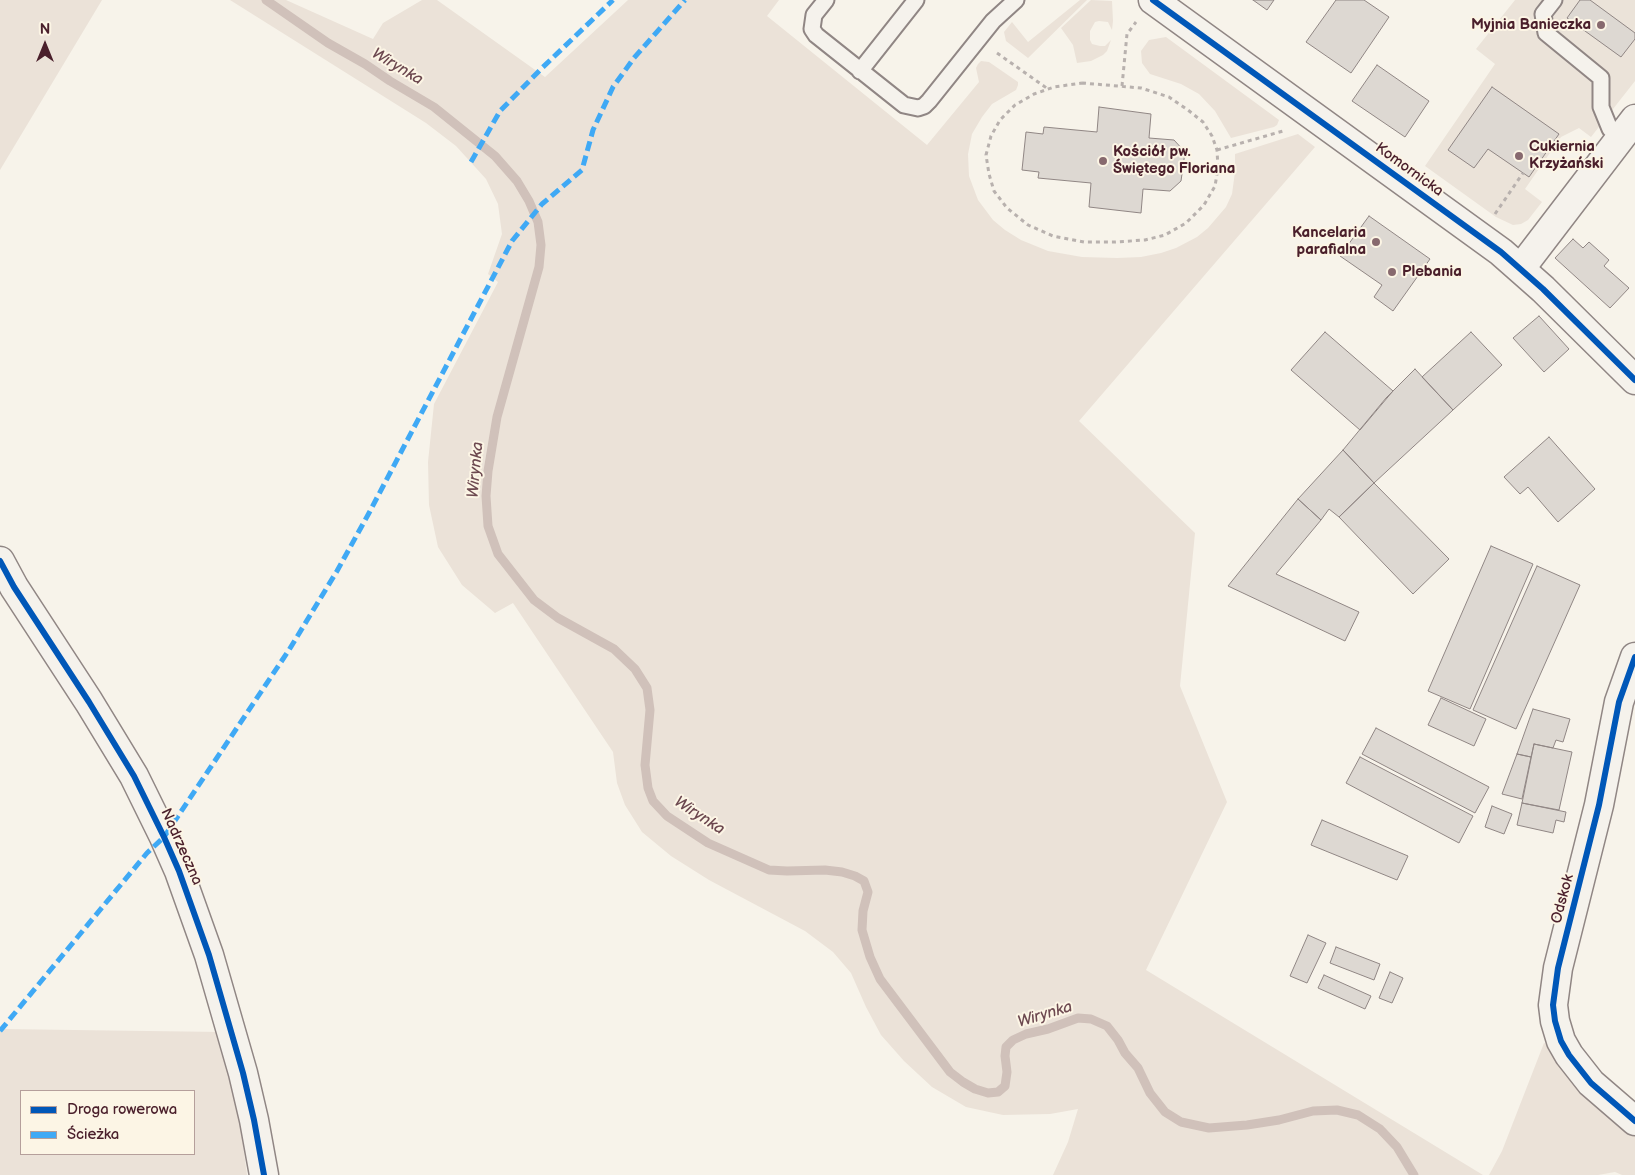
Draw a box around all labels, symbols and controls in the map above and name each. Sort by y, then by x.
place label: Myjnia Banieczka [1471,16,1591,34]
marker: Myjnia Banieczka [1595,19,1607,31]
north arrow [20,20,70,70]
text: N [40,21,50,38]
water label: Wirynka [368,44,426,90]
place label: Cukiernia Krzyżański [1529,138,1603,173]
street label: Komornicka [1371,139,1447,201]
place label: Kościół pw. Świętego Floriana [1113,143,1235,178]
marker: Cukiernia Krzyżański [1513,150,1525,162]
marker: Kościół pw. Świętego Floriana [1097,155,1109,167]
place label: Kancelaria parafialna [1292,224,1366,259]
marker: Kancelaria parafialna [1370,236,1382,248]
place label: Plebania [1402,263,1462,281]
marker: Plebania [1386,266,1398,278]
water label: Wirynka [464,441,488,499]
water label: Wirynka [670,793,728,839]
street label: Nadrzeczna [156,806,206,888]
street label: Odskok [1548,872,1578,926]
water label: Wirynka [1015,998,1075,1032]
legend [20,1090,195,1155]
text: Droga rowerowa [67,1100,177,1119]
text: Ścieżka [67,1125,119,1144]

